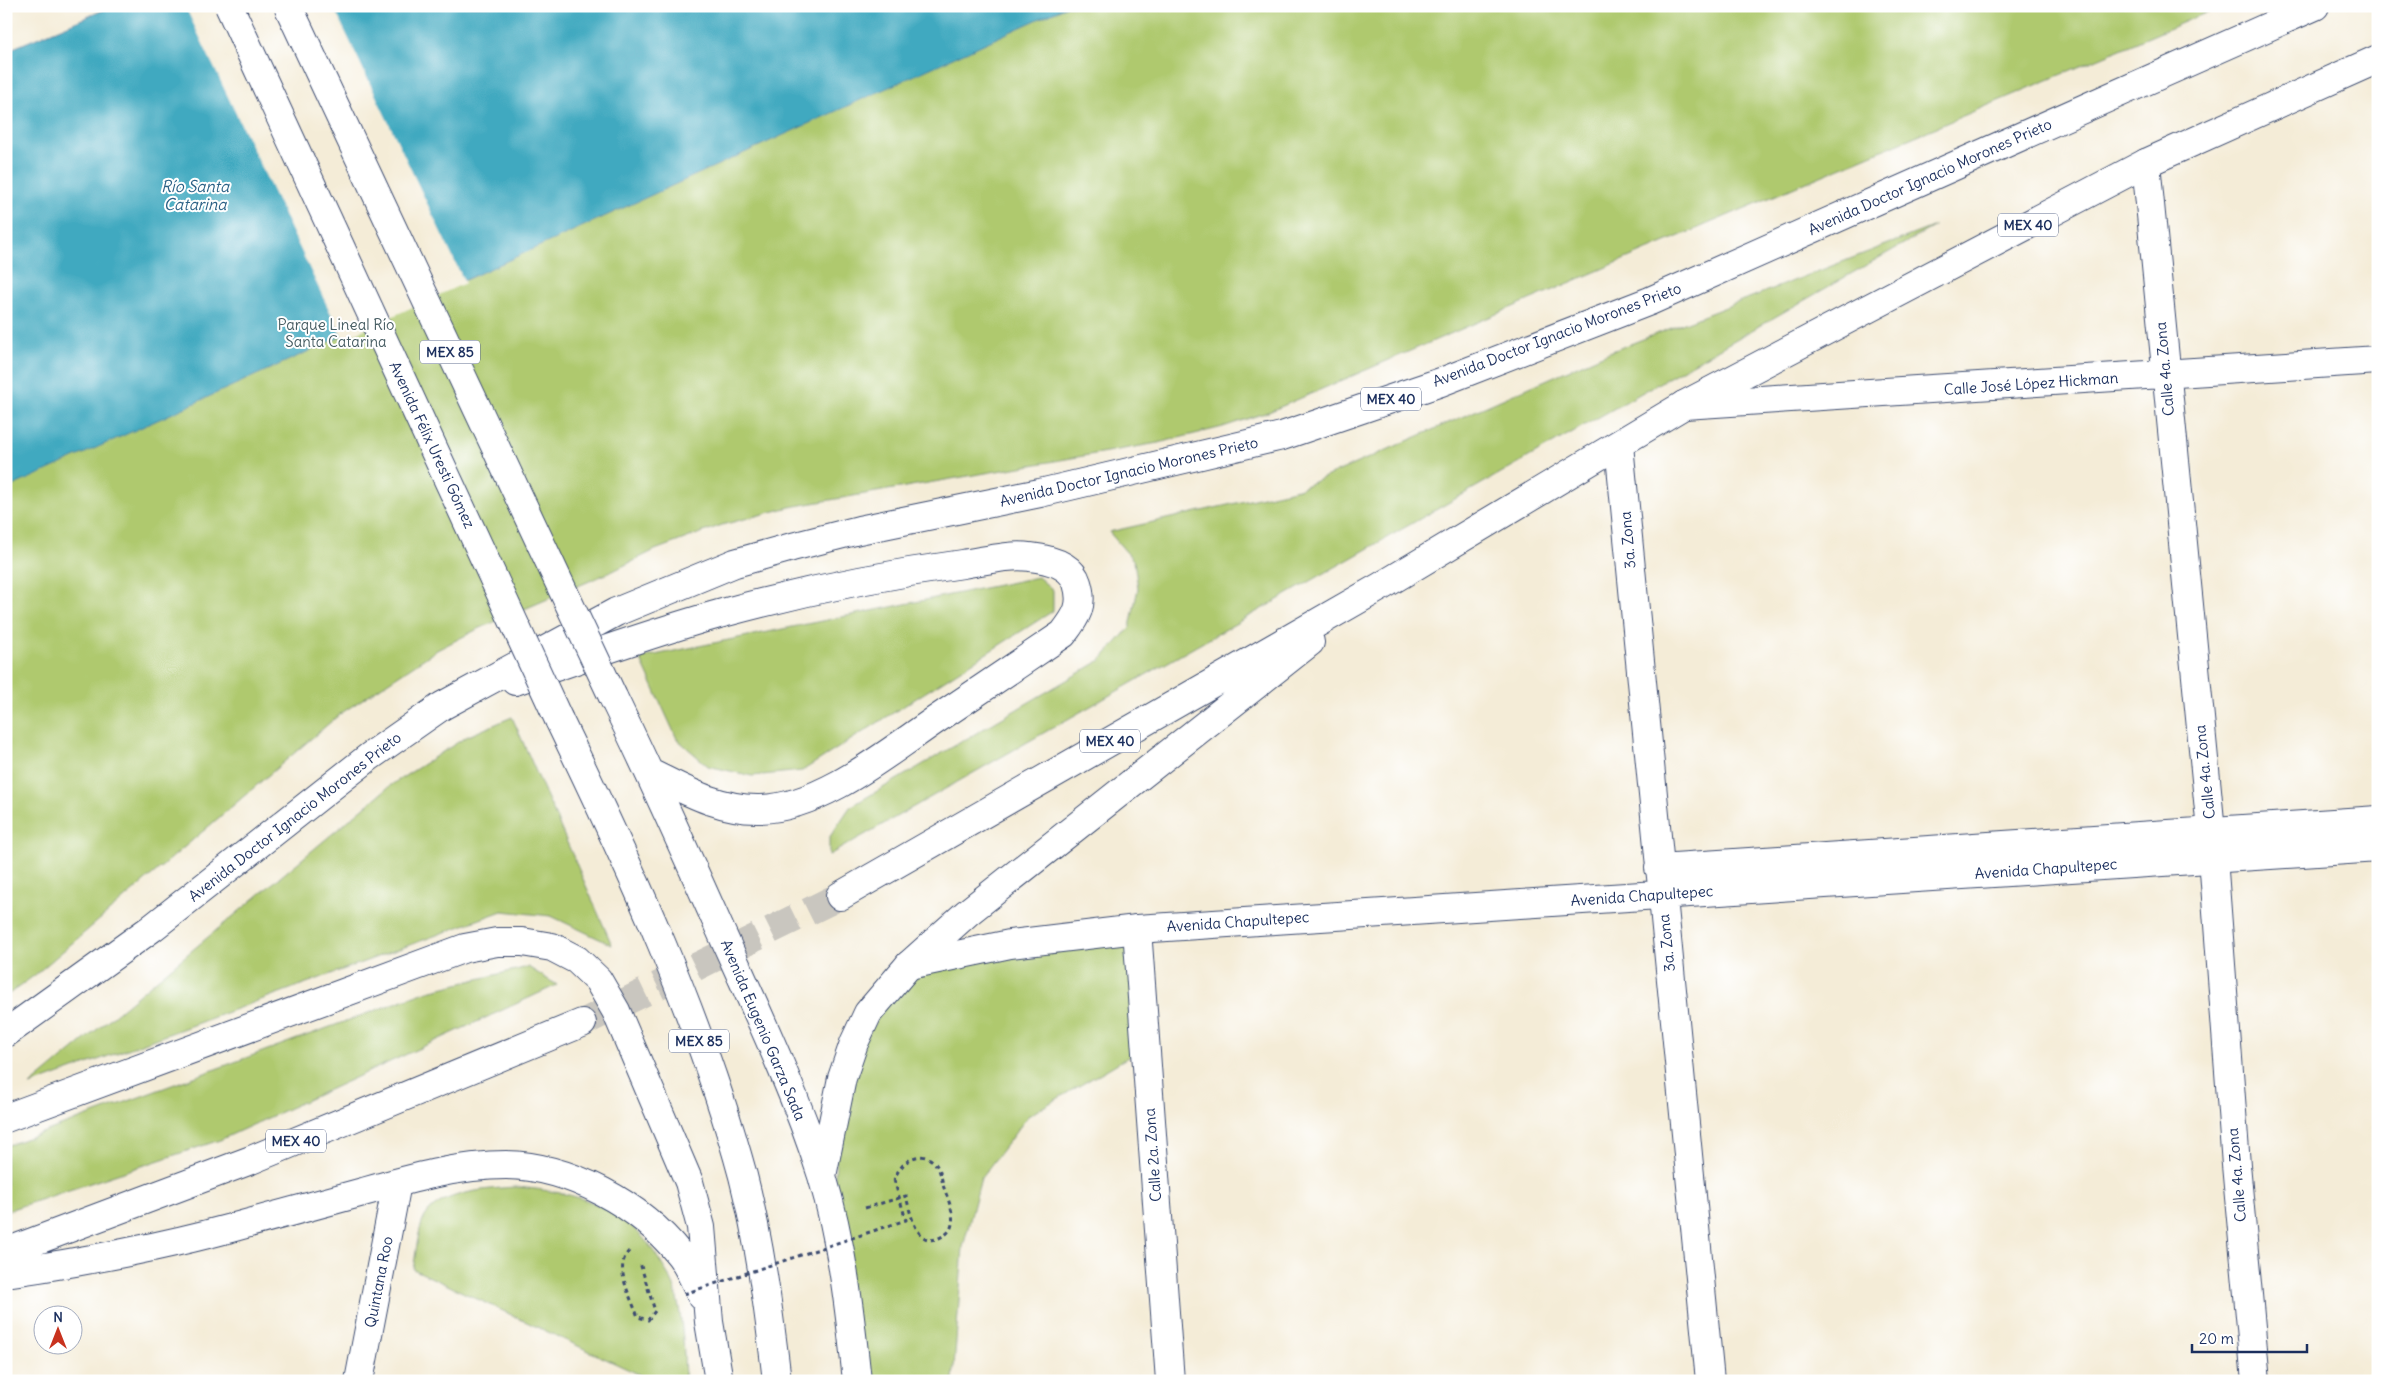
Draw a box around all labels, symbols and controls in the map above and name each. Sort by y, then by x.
street label: Avenida Doctor Ignacio Morones Prieto [1805,114,2055,239]
water label: Río Santa Catarina [161,176,230,214]
road number: MEX 40 [1998,214,2058,236]
street label: Avenida Doctor Ignacio Morones Prieto [1430,278,1684,391]
park label: Parque Lineal Río Santa Catarina [278,315,394,351]
street label: Calle 4a. Zona [2151,321,2178,417]
road number: MEX 85 [420,341,480,364]
street label: Avenida Félix Uresti Gómez [385,358,479,531]
street label: Calle José López Hickman [1943,368,2119,399]
road number: MEX 40 [1361,388,1421,410]
street label: Avenida Doctor Ignacio Morones Prieto [998,432,1260,511]
street label: 3a. Zona [1615,510,1639,570]
street label: Calle 4a. Zona [2190,724,2219,820]
street label: Avenida Doctor Ignacio Morones Prieto [185,728,405,906]
road number: MEX 40 [1080,729,1140,752]
street label: Avenida Chapultepec [1974,854,2118,883]
street label: Avenida Chapultepec [1570,881,1714,910]
street label: Avenida Chapultepec [1166,907,1310,936]
street label: 3a. Zona [1654,913,1679,973]
street label: Avenida Eugenio Garza Sada [717,937,810,1123]
road number: MEX 85 [669,1030,729,1052]
street label: Calle 2a. Zona [1140,1107,1165,1203]
street label: Calle 4a. Zona [2223,1127,2250,1223]
road number: MEX 40 [266,1130,326,1152]
street label: Quintana Roo [360,1235,397,1329]
north arrow [32,1304,82,1354]
text: N [53,1308,63,1326]
scale bar [2192,1322,2306,1354]
text: 20 m [2199,1329,2234,1348]

